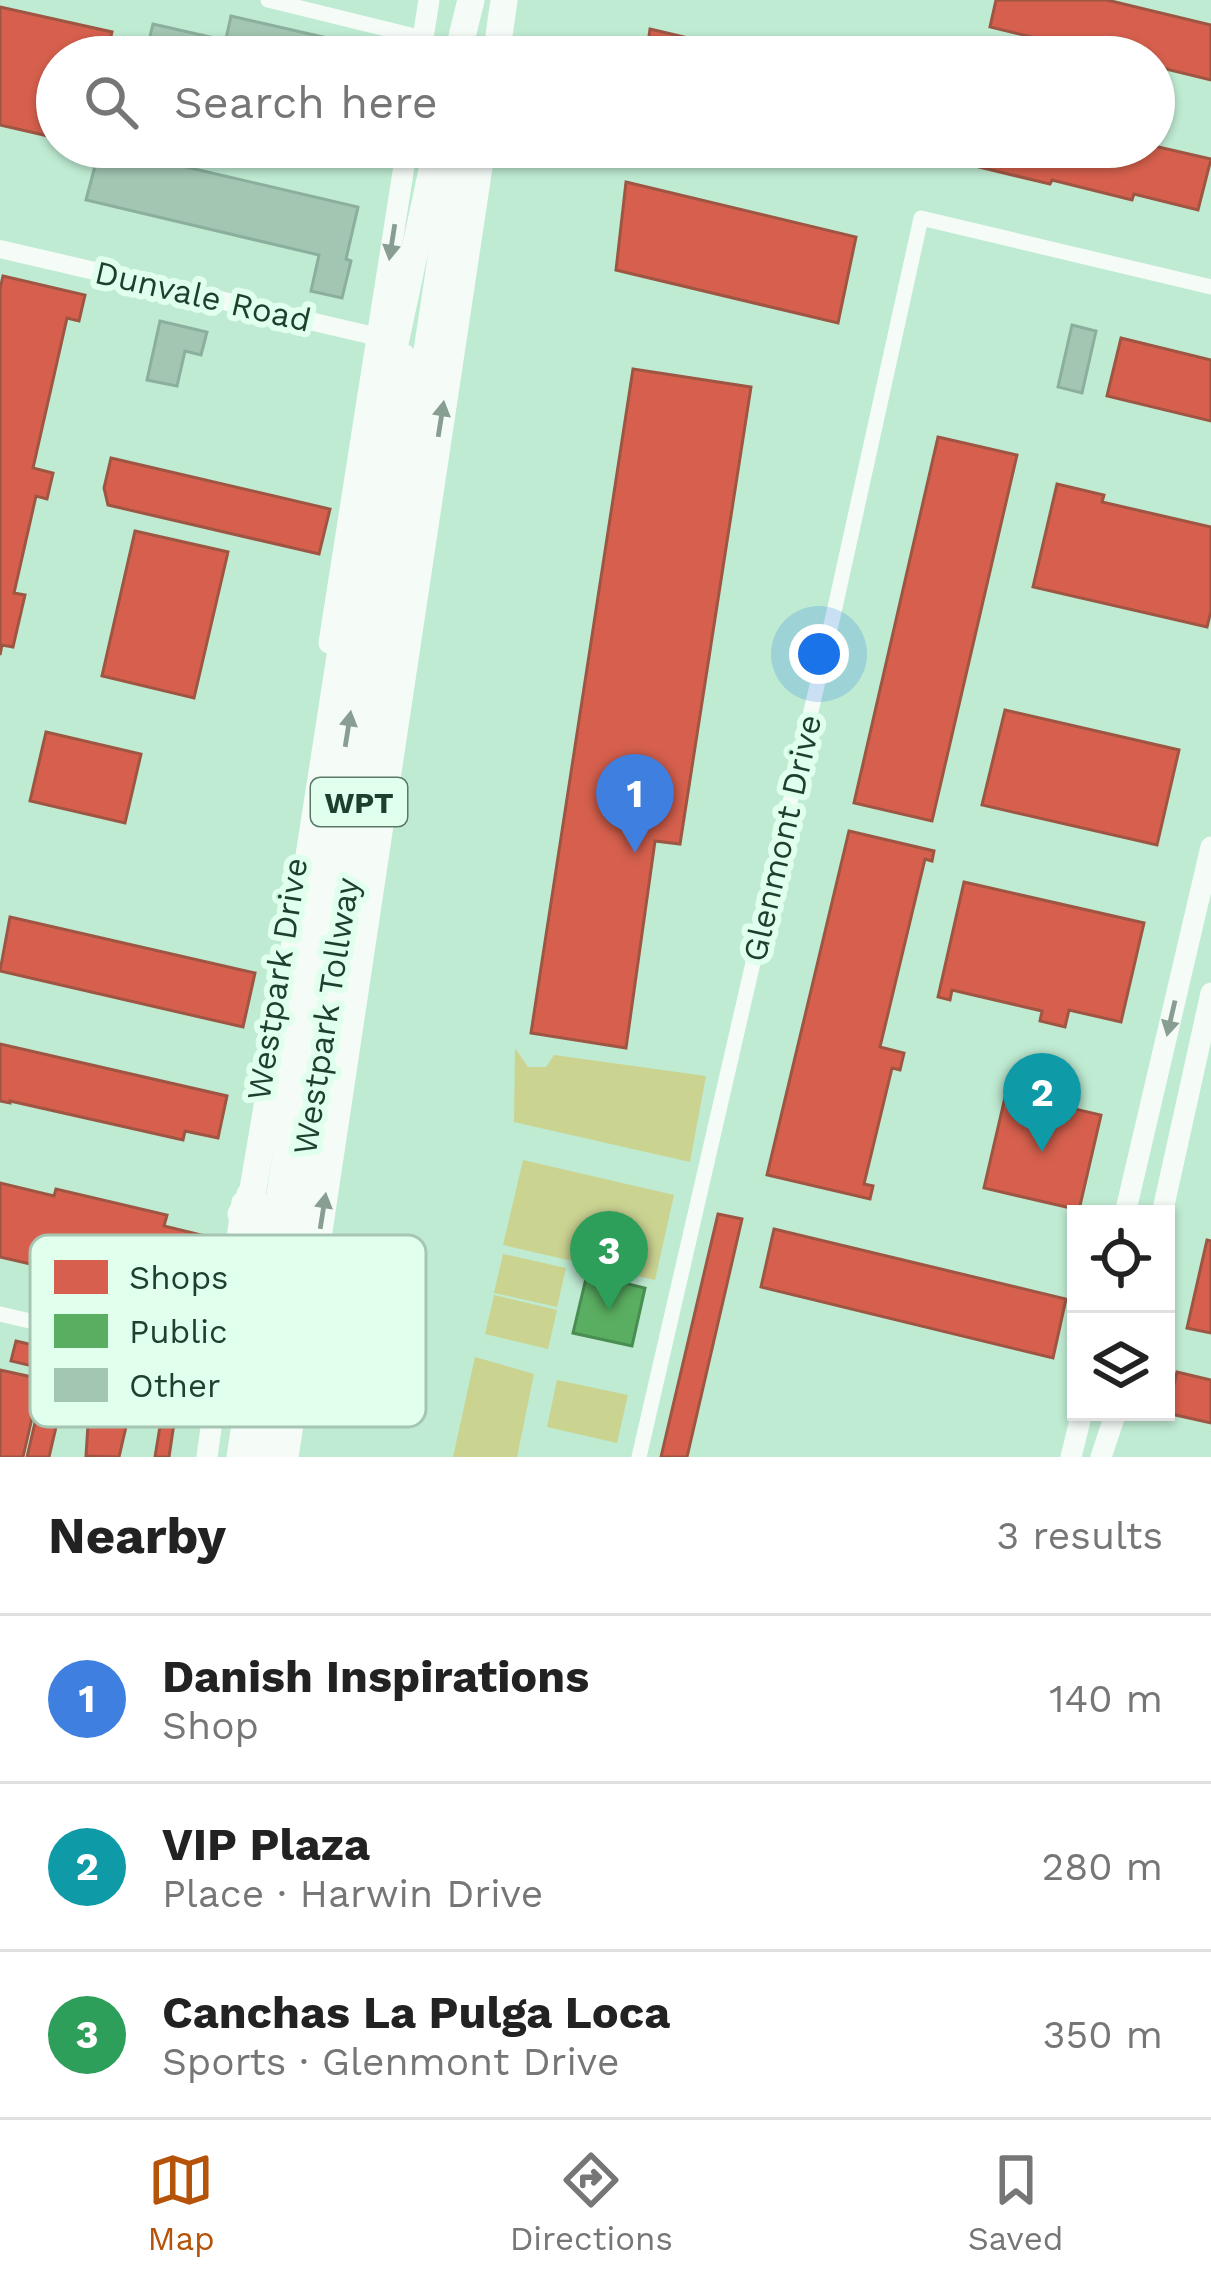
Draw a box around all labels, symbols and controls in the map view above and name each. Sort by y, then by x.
search box [36,36,1175,168]
icon: search [78,69,144,135]
text: Search here [174,76,438,129]
one-way arrow [382,224,401,261]
street label: Dunvale Road [91,252,315,340]
one-way arrow [432,399,450,437]
your location [789,624,849,684]
one-way arrow [339,710,358,748]
street label: Glenmont Drive [735,711,829,965]
pin: 1 [596,754,674,853]
road number: WPT [311,778,407,826]
street label: Westpark Drive [239,855,315,1103]
street label: Westpark Tollway [285,875,367,1157]
one-way arrow [1161,999,1180,1036]
pin: 2 [1003,1053,1081,1152]
one-way arrow [314,1192,333,1230]
map controls [1067,1205,1175,1421]
button: locate [1067,1205,1175,1313]
pin: 3 [570,1211,648,1310]
legend [30,1235,426,1427]
text: Shops [129,1258,228,1297]
text: Public [129,1312,228,1351]
button: layers [1067,1313,1175,1421]
text: Other [129,1366,220,1405]
text: Nearby [48,1506,226,1565]
text: 3 results [997,1513,1163,1558]
text: Danish Inspirations [162,1650,589,1703]
text: 1 [79,1676,95,1721]
text: 140 m [1049,1676,1163,1721]
text: Shop [162,1703,259,1748]
text: VIP Plaza [162,1818,370,1871]
text: 2 [75,1844,99,1889]
text: 280 m [1042,1844,1163,1889]
text: Place · Harwin Drive [162,1871,543,1916]
text: Canchas La Pulga Loca [162,1986,670,2039]
text: 3 [75,2012,99,2057]
text: 350 m [1043,2012,1163,2057]
text: Sports · Glenmont Drive [162,2039,620,2084]
tab: Map [147,2147,215,2258]
tab: Directions [510,2147,673,2258]
tab: Saved [968,2147,1064,2258]

